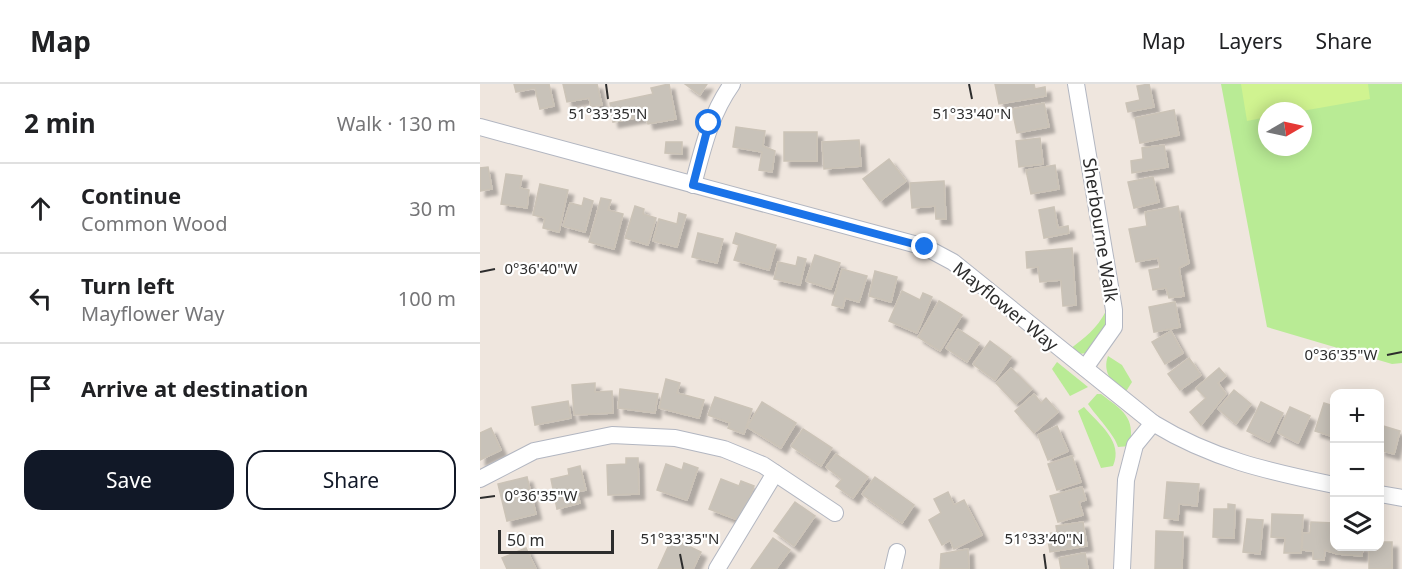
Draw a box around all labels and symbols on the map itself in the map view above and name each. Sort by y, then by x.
north arrow [1258,102,1312,156]
text: 51°33'35"N [569,103,647,123]
text: 51°33'40"N [933,103,1011,123]
route start [695,109,721,135]
street label: Sherbourne Walk [1078,156,1124,304]
route end [911,233,937,259]
street label: Mayflower Way [948,256,1064,356]
text: 0°36'40"W [504,258,578,278]
text: 0°36'35"W [1304,344,1378,364]
text: 0°36'35"W [504,485,578,505]
scale bar [498,527,614,554]
text: 51°33'35"N [641,528,719,548]
text: 51°33'40"N [1005,528,1083,548]

